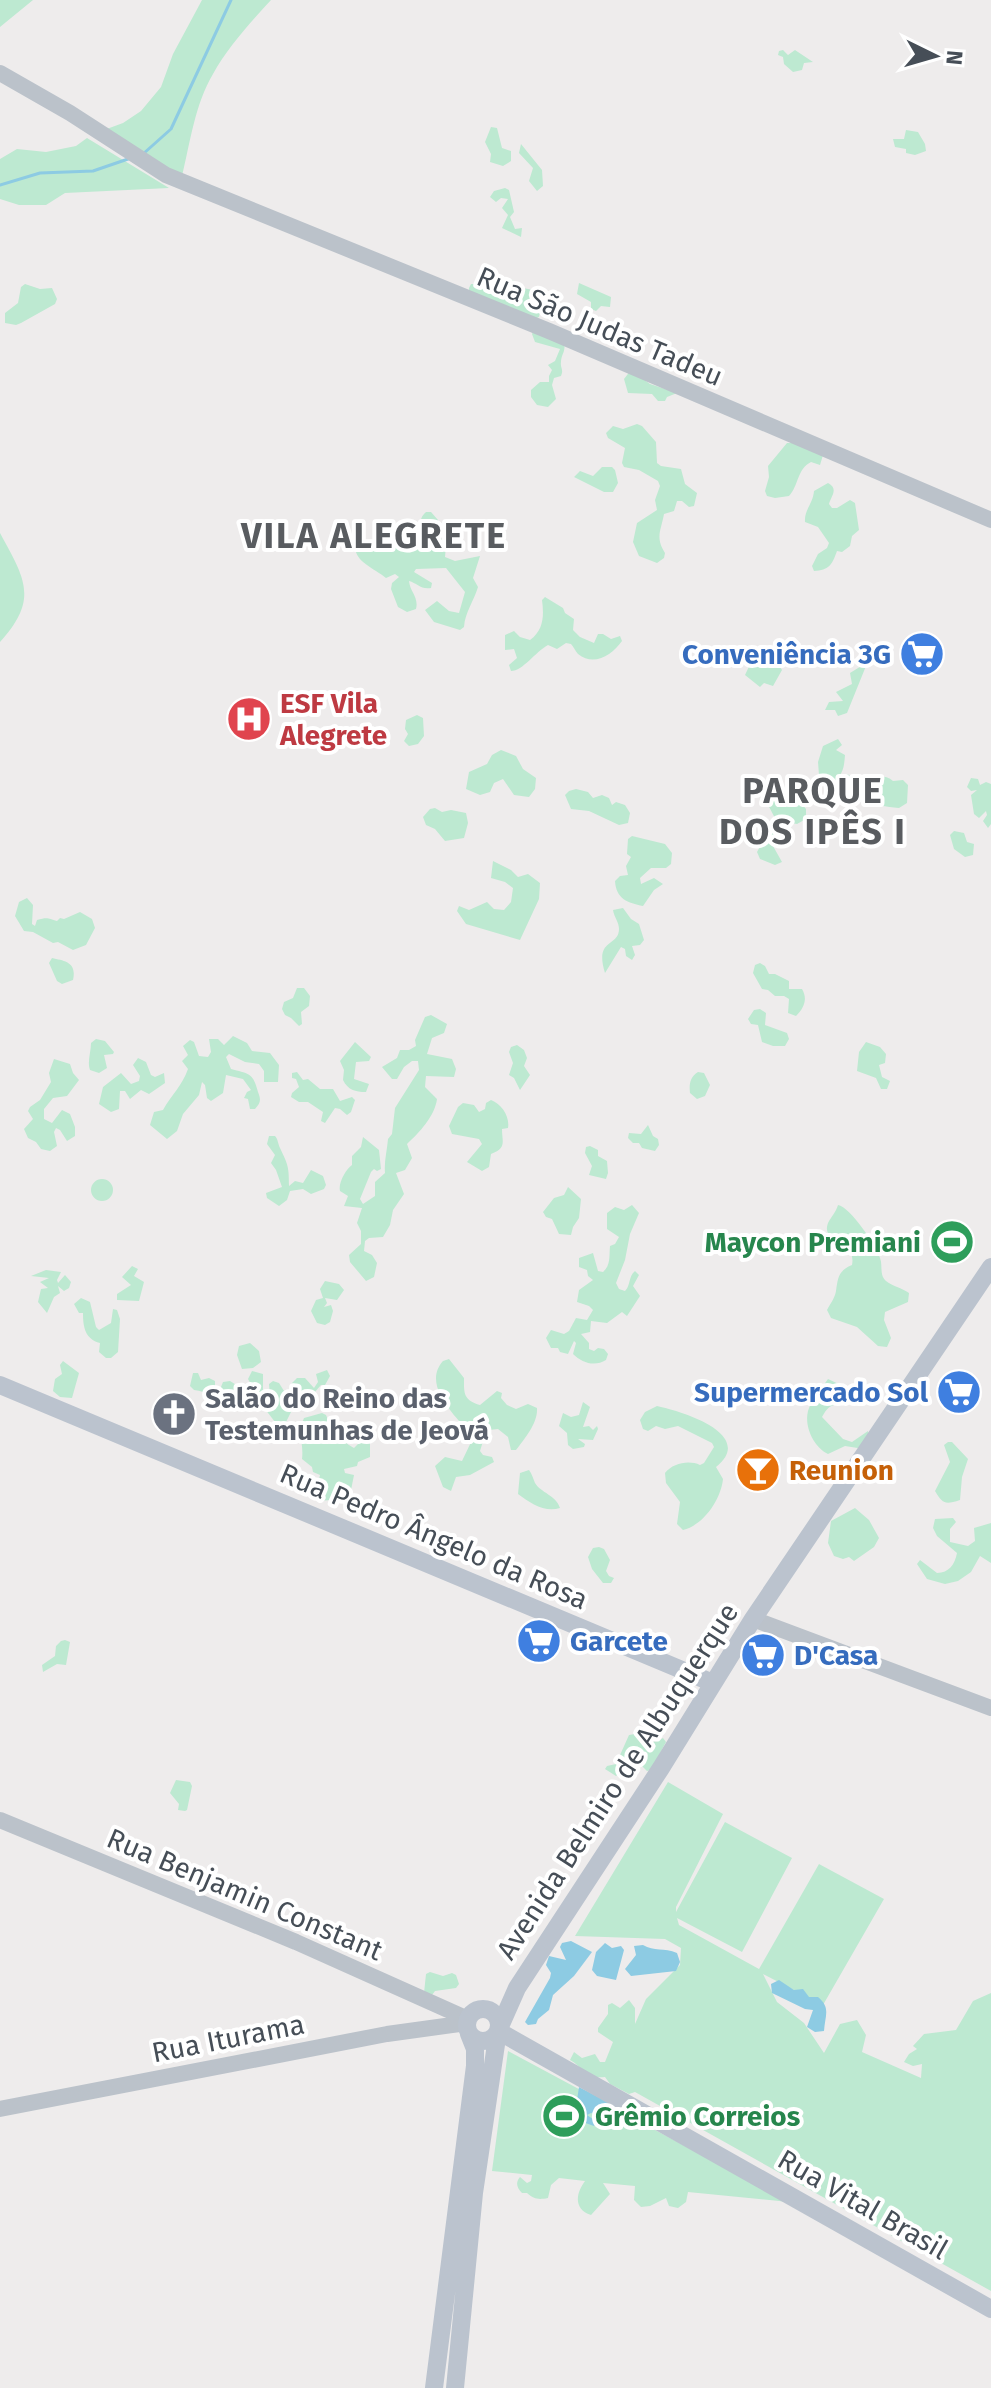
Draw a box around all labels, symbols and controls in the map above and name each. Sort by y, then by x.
north arrow [895,16,975,96]
text: N [940,49,969,66]
street label: Rua São Judas Tadeu [472,260,728,393]
district label: VILA ALEGRETE [240,514,507,558]
supermarket icon: Conveniência 3G [898,630,946,678]
place label: Conveniência 3G [682,638,891,671]
place label: ESF Vila Alegrete [279,687,387,752]
hospital icon: ESF Vila Alegrete [225,695,273,743]
district label: PARQUE DOS IPÊS I [719,769,907,854]
sports icon: Maycon Premiani [928,1218,976,1266]
place label: Maycon Premiani [705,1226,921,1259]
supermarket icon: Supermercado Sol [935,1368,983,1416]
place label: Supermercado Sol [694,1376,929,1409]
place label: Salão do Reino das Testemunhas de Jeová [205,1382,489,1447]
church icon: Salão do Reino das Testemunhas de Jeová [150,1390,198,1438]
bar icon: Reunion [734,1446,782,1494]
place label: Reunion [789,1454,894,1487]
street label: Rua Pedro Ângelo da Rosa [275,1457,593,1616]
street label: Avenida Belmiro de Albuquerque [490,1597,745,1966]
supermarket icon: Garcete [515,1617,563,1665]
place label: Garcete [570,1625,668,1658]
supermarket icon: D'Casa [739,1631,787,1679]
place label: D'Casa [794,1639,878,1672]
street label: Rua Benjamin Constant [102,1821,388,1968]
street label: Rua Iturama [149,2008,307,2069]
sports icon: Grêmio Correios [540,2092,588,2140]
place label: Grêmio Correios [595,2100,800,2133]
street label: Rua Vital Brasil [772,2142,954,2266]

